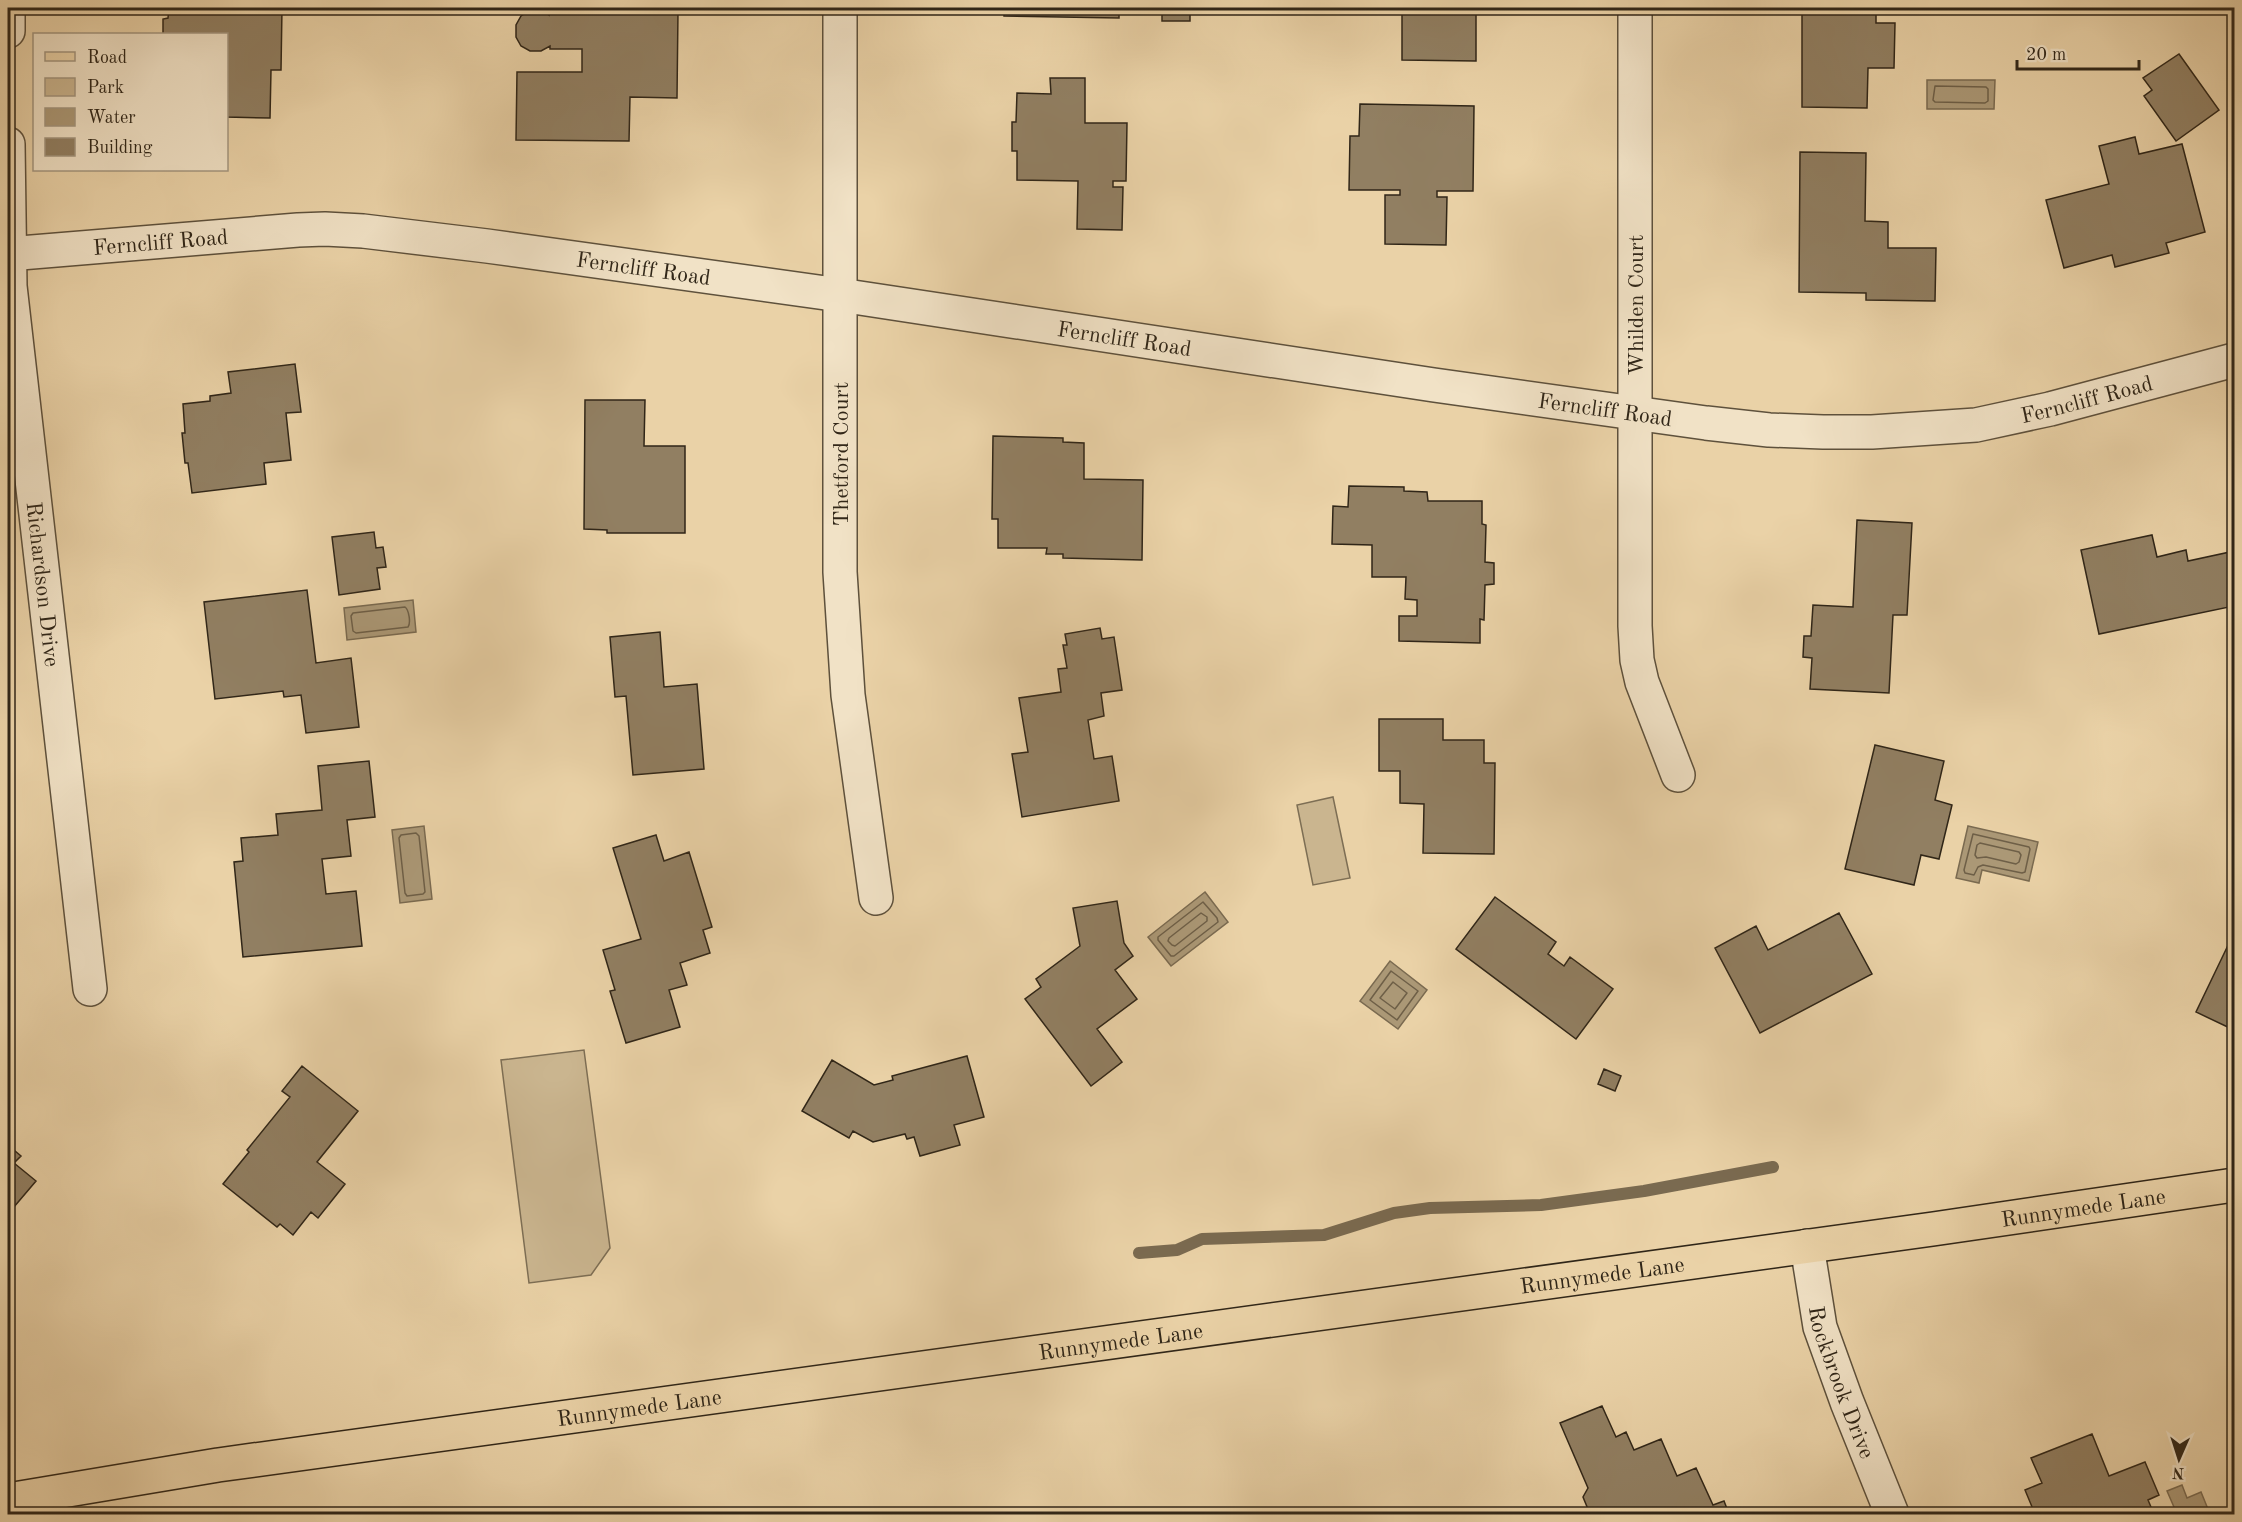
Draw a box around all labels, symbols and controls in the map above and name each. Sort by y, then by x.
legend [33,33,228,171]
scale bar [2017,33,2138,71]
text: 20 m [2026,46,2066,64]
text: Road [87,49,127,67]
text: Park [87,79,124,97]
text: Water [87,109,136,127]
text: Building [87,139,153,157]
street label: Ferncliff Road [92,227,229,260]
street label: Whilden Court [1626,234,1648,376]
street label: Ferncliff Road [575,249,712,290]
street label: Ferncliff Road [1055,319,1193,361]
street label: Ferncliff Road [2019,373,2155,428]
street label: Thetford Court [831,382,853,526]
street label: Ferncliff Road [1536,391,1674,431]
street label: Richardson Drive [22,501,62,668]
street label: Runnymede Lane [2000,1186,2167,1232]
street label: Runnymede Lane [1519,1254,1686,1299]
street label: Rockbrook Drive [1804,1305,1878,1462]
street label: Runnymede Lane [1037,1321,1205,1365]
street label: Runnymede Lane [556,1387,723,1431]
north arrow [2149,1429,2209,1489]
text: N [2171,1464,2185,1480]

